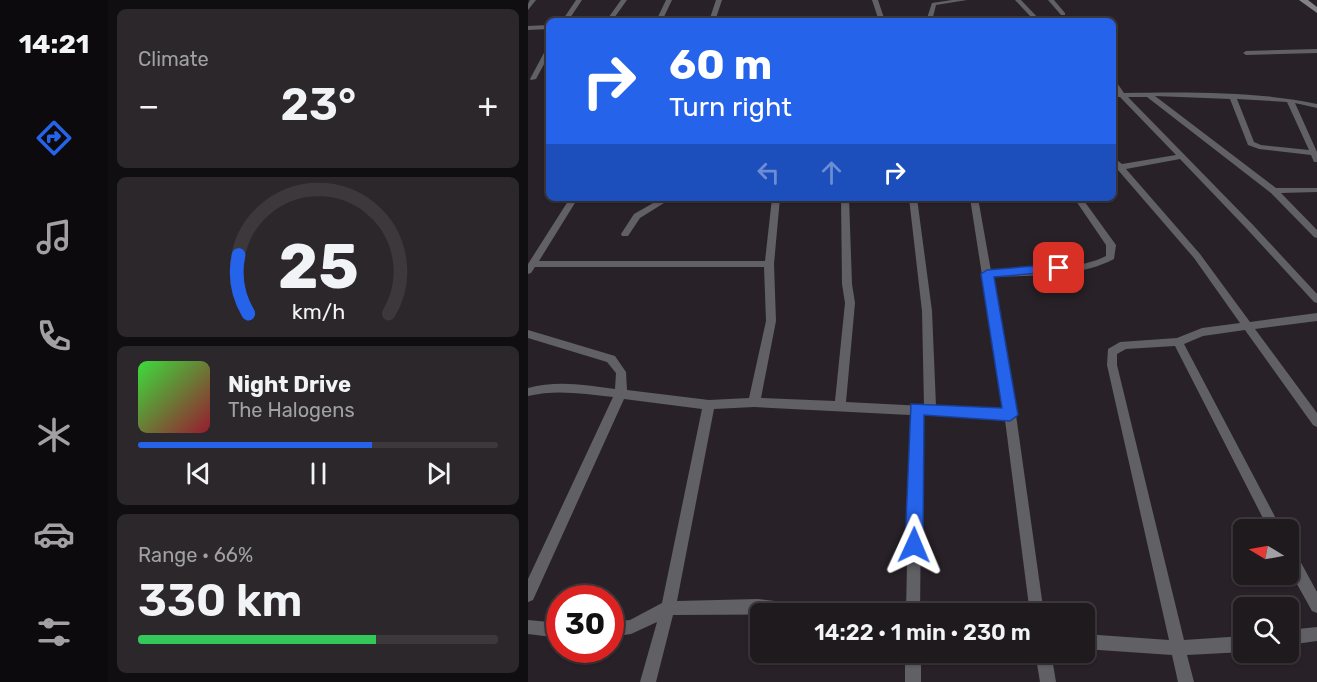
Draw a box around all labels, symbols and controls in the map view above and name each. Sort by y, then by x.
text: 14:21 [19,28,89,60]
text: 60 m [669,40,772,90]
icon: right [570,42,648,120]
text: Climate [138,47,209,71]
text: 23° [281,78,356,131]
text: − [138,86,159,125]
text: + [477,86,498,125]
text: Turn right [669,91,792,123]
icon: directions [33,117,75,159]
icon: left [752,156,785,189]
icon: ahead [815,156,848,189]
icon: right [878,156,911,189]
icon: music [33,216,75,258]
text: 25 [278,230,358,304]
pin [1033,242,1084,293]
icon: arrive [1042,251,1075,284]
text: km/h [291,299,345,324]
icon: phone [33,315,75,357]
text: Night Drive [228,371,351,398]
text: The Halogens [228,398,355,422]
icon: climate [33,414,75,456]
icon: previous [182,457,215,490]
icon: pause [302,457,335,490]
icon: next [422,457,455,490]
icon: car [33,513,75,555]
position arrow [882,513,946,577]
north arrow [1233,519,1299,585]
map controls [1233,519,1299,663]
text: Range · 66% [138,543,253,567]
text: 330 km [138,574,302,627]
speed limit sign: 30 [546,585,624,663]
button: search [1233,597,1299,663]
icon: filters [33,611,75,653]
text: 14:22 · 1 min · 230 m [814,619,1031,646]

